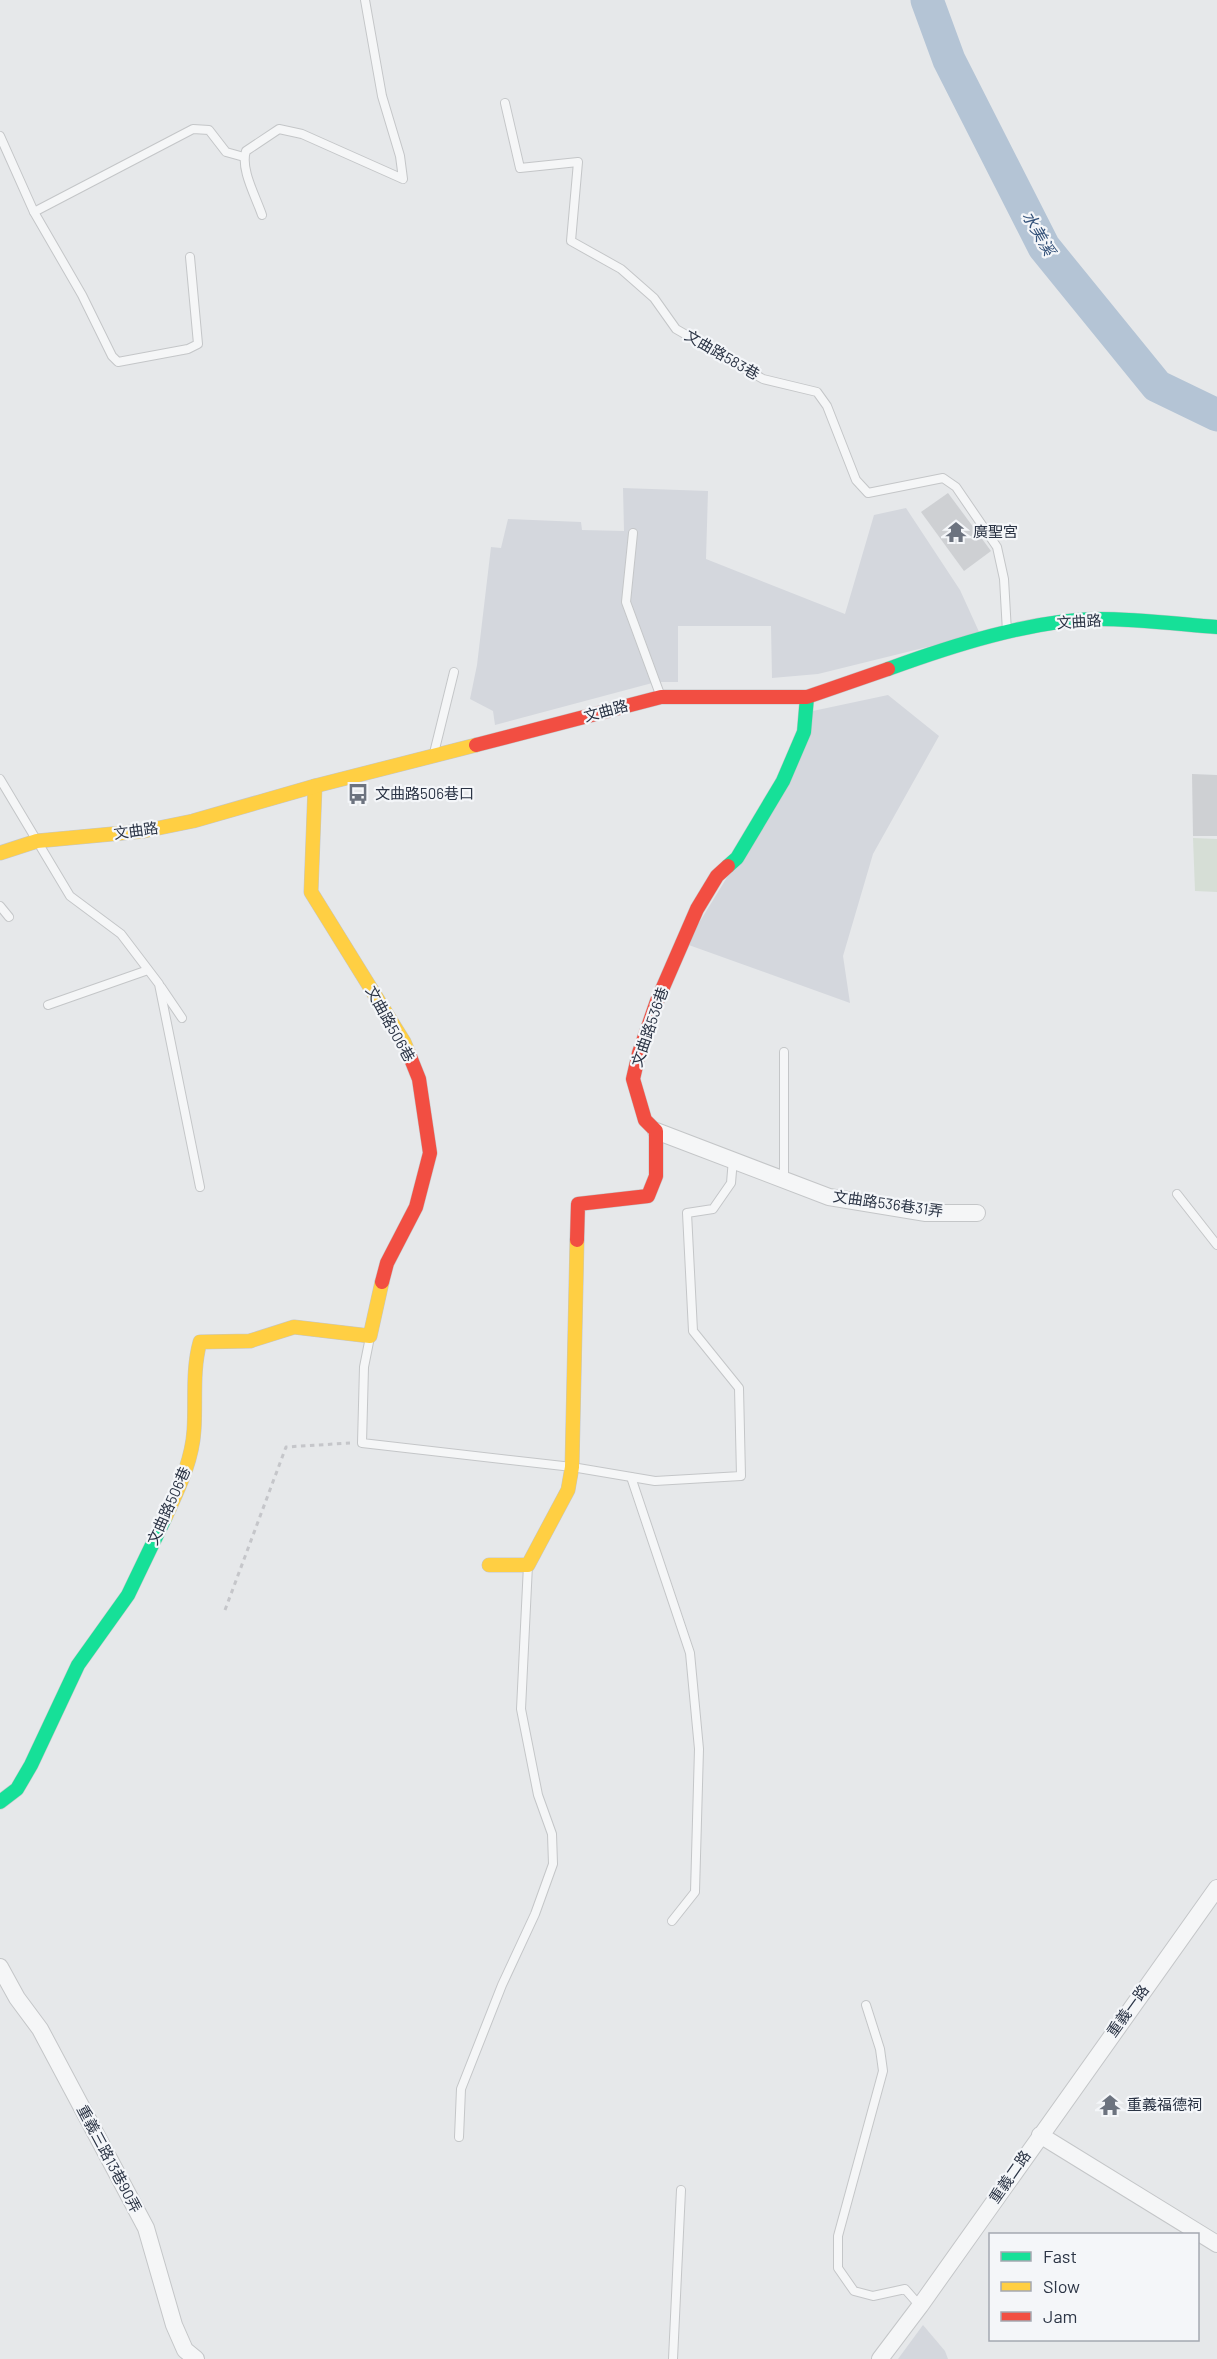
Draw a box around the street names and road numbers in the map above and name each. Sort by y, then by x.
street label: 文曲路583巷 [682,326,763,383]
street label: 文曲路 [1056,610,1102,632]
street label: 文曲路 [582,696,630,725]
street label: 文曲路 [112,818,159,842]
street label: 文曲路506巷 [363,982,419,1065]
street label: 文曲路536巷 [627,984,671,1069]
street label: 文曲路536巷31弄 [832,1186,944,1220]
street label: 文曲路506巷 [143,1464,193,1548]
street label: 重義一路 [1102,1981,1152,2040]
street label: 重義三路13巷90弄 [74,2102,146,2215]
street label: 重義二路 [985,2147,1034,2206]

